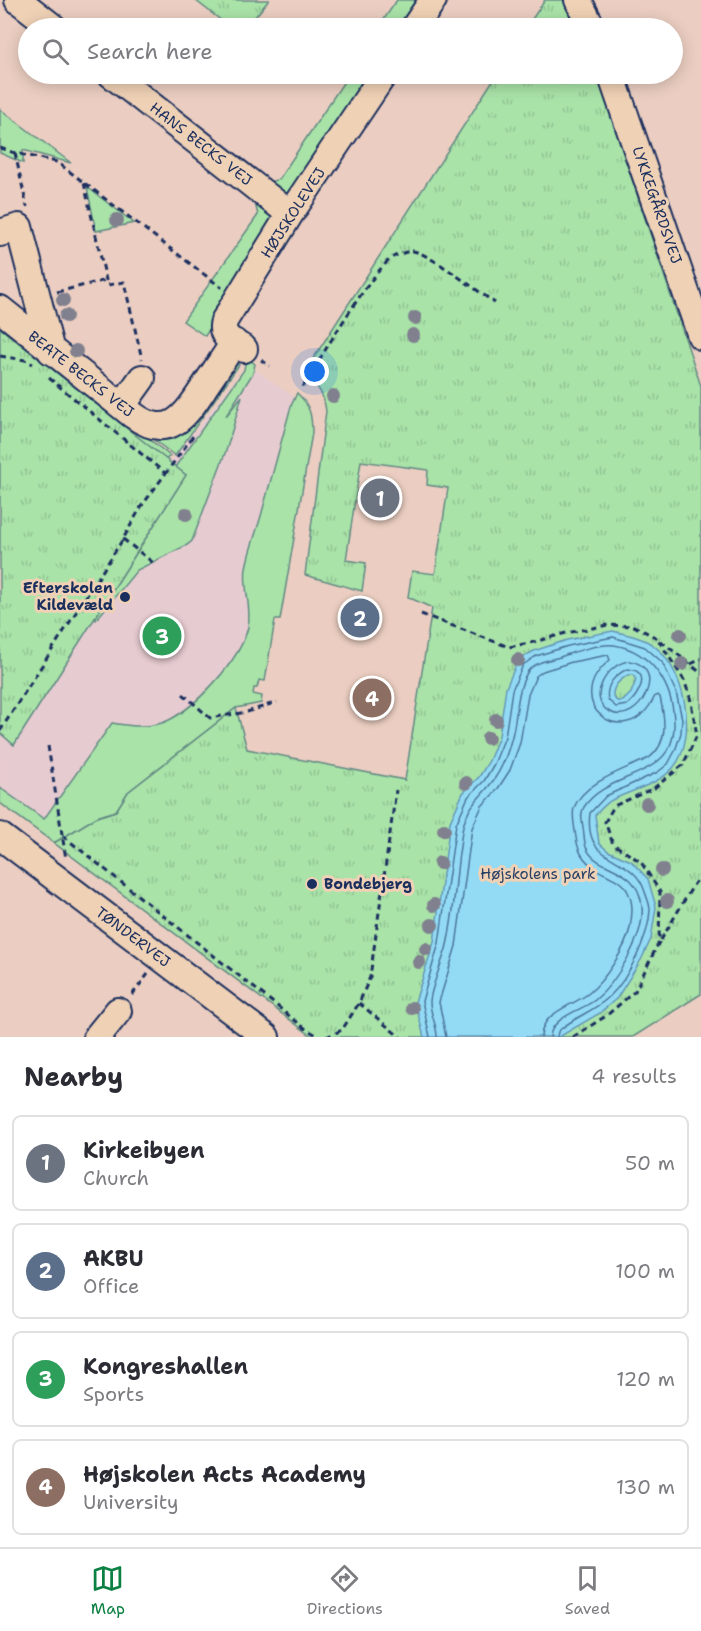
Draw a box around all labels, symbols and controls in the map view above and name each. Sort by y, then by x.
search box [18,18,683,84]
icon: search [39,35,72,68]
text: Search here [87,37,213,66]
street label: HANS BECKS VEJ [146,98,256,190]
street label: LYKKEGÅRDSVEJ [628,143,688,266]
street label: HØJSKOLEVEJ [256,164,330,262]
street label: BEATE BECKS VEJ [24,326,138,422]
your location [300,357,329,386]
pin: 1 [360,476,400,520]
place label: Efterskolen Kildevæld [23,578,113,615]
marker: Efterskolen Kildevæld [118,590,132,604]
pin: 2 [340,596,380,640]
pin: 3 [142,614,182,658]
pin: 4 [352,676,392,720]
park label: Højskolens park [480,864,596,884]
place label: Bondebjerg [324,874,412,894]
marker: Bondebjerg [305,877,319,891]
street label: TØNDERVEJ [92,902,174,972]
text: Nearby [24,1059,123,1094]
text: 4 results [591,1063,677,1089]
text: Kirkeibyen [83,1136,205,1165]
text: 1 [41,1150,50,1176]
text: 50 m [625,1150,675,1176]
text: Church [83,1165,149,1191]
text: AKBU [83,1244,144,1273]
text: 2 [39,1258,53,1284]
text: 100 m [615,1258,675,1284]
text: Office [83,1273,139,1299]
text: Kongreshallen [83,1352,248,1381]
text: 3 [39,1366,53,1392]
text: 120 m [616,1366,675,1392]
text: Sports [83,1381,144,1407]
text: Højskolen Acts Academy [83,1460,366,1489]
text: 4 [39,1474,53,1500]
text: 130 m [616,1474,675,1500]
text: University [83,1489,179,1515]
tab: Map [91,1562,125,1619]
tab: Directions [307,1562,383,1619]
tab: Saved [565,1562,610,1619]

